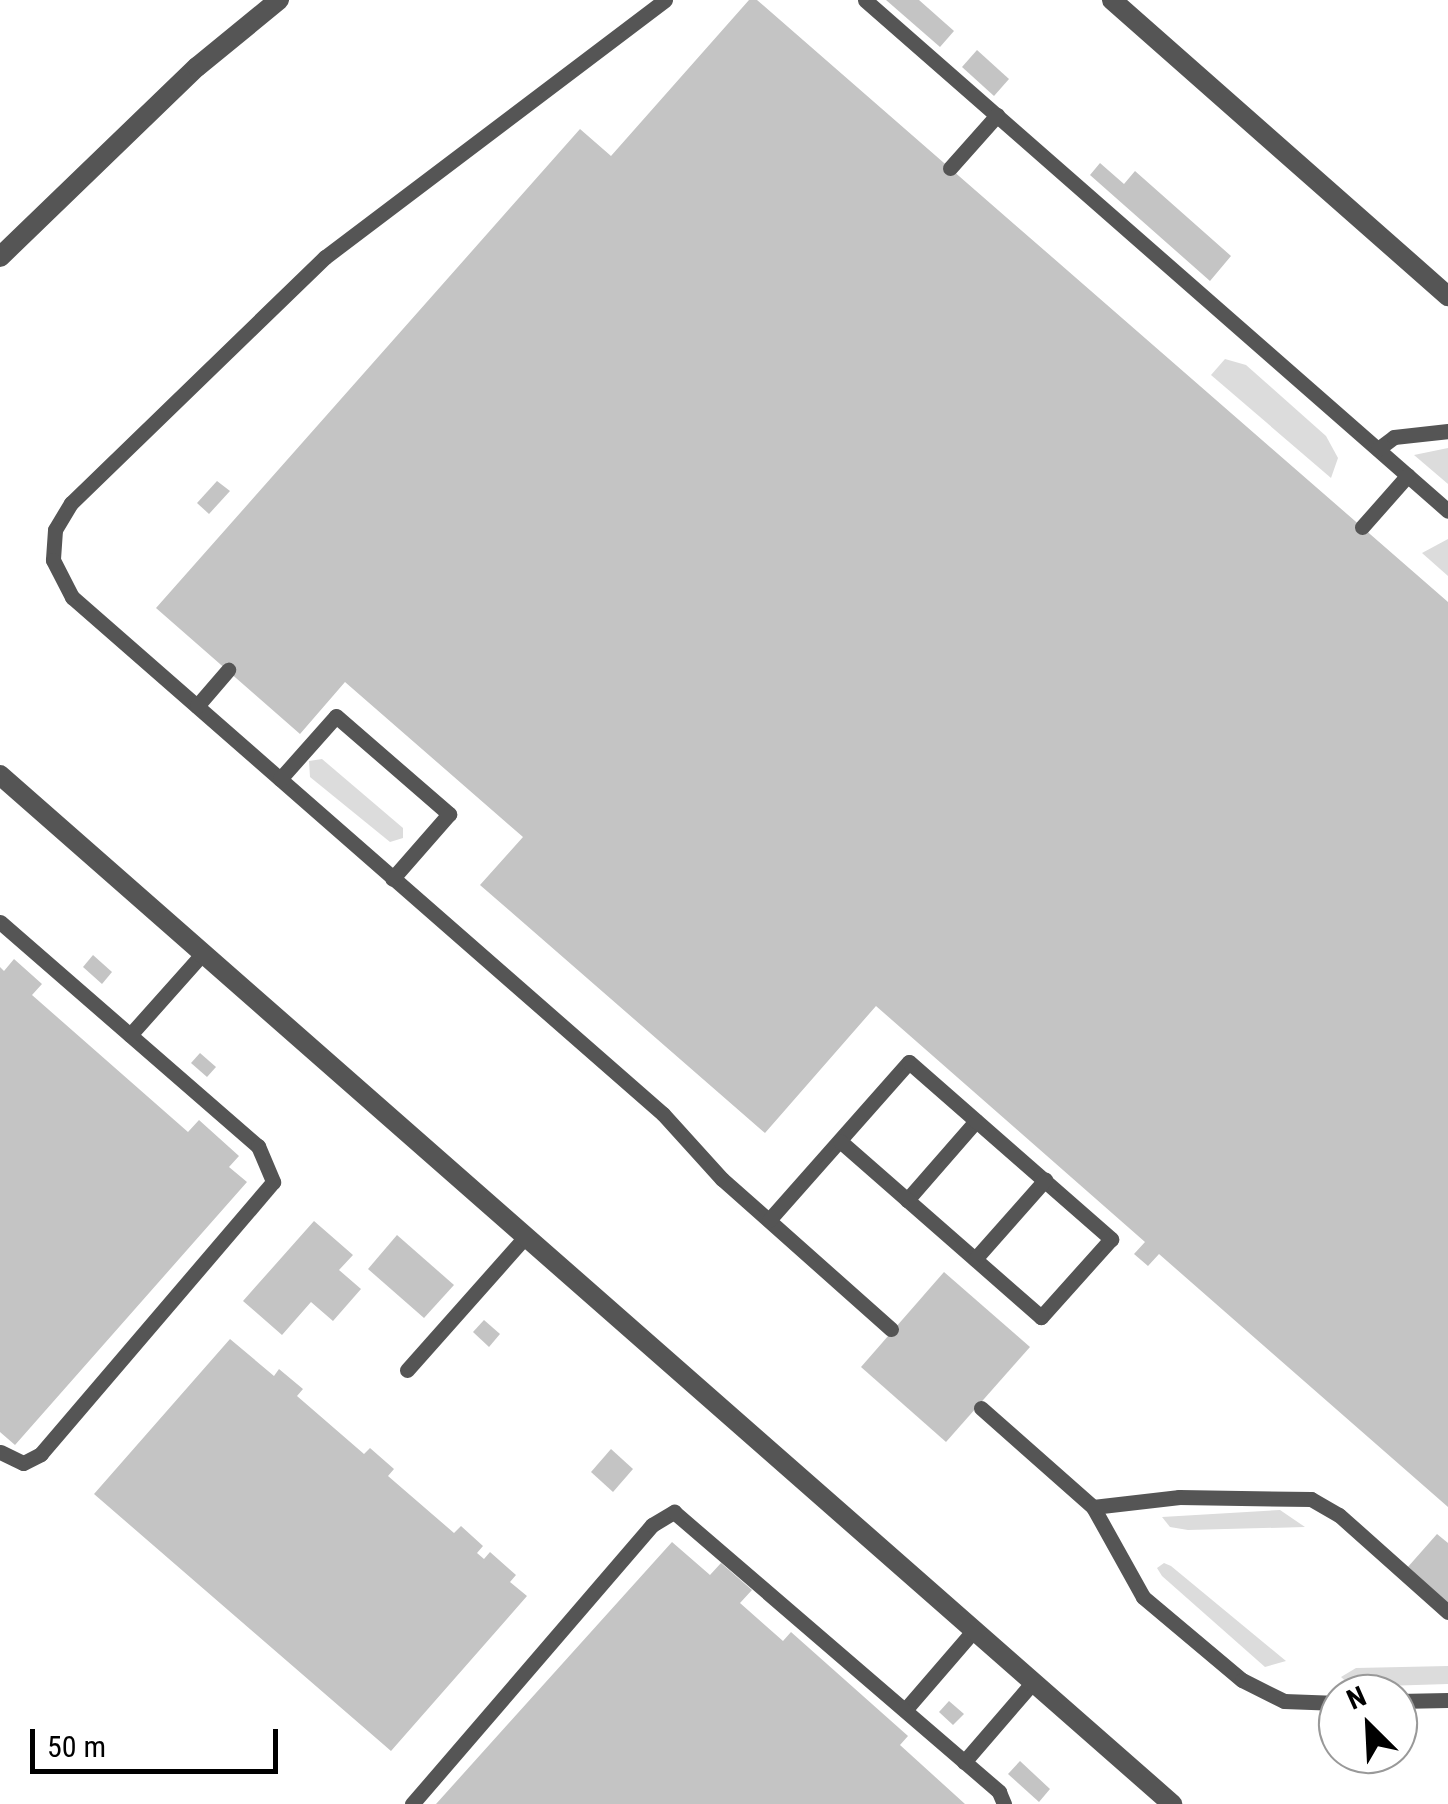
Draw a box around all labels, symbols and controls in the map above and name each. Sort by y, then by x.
north arrow [1318,1674,1418,1774]
text: N [1342,1679,1371,1717]
scale bar [35,1709,282,1771]
text: 50 m [47,1729,106,1764]

